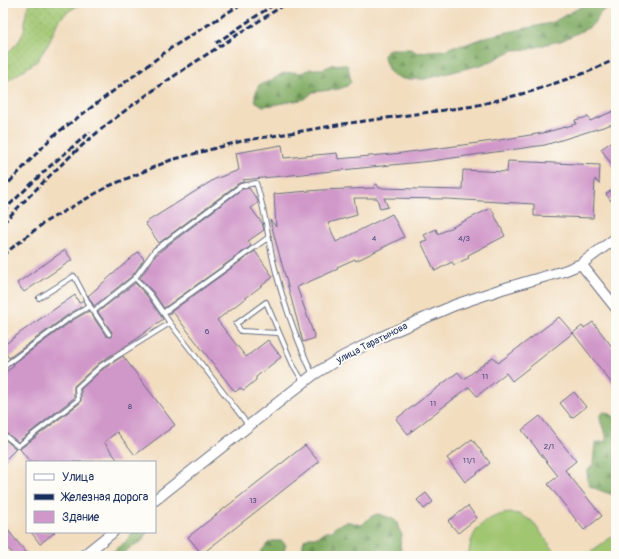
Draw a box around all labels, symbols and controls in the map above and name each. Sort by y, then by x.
house number: 4 [372,234,377,243]
house number: 4/3 [458,234,471,243]
street label: улица Таратынова [334,320,410,367]
house number: 6 [205,327,210,336]
house number: 11 [482,372,488,381]
house number: 11 [430,399,436,408]
house number: 8 [128,402,132,411]
house number: 2/1 [544,442,554,451]
house number: 11/1 [463,456,475,465]
legend [26,461,156,533]
text: Улица [62,470,94,485]
text: Железная дорога [60,490,149,505]
house number: 13 [249,496,257,505]
text: Здание [62,510,99,525]

